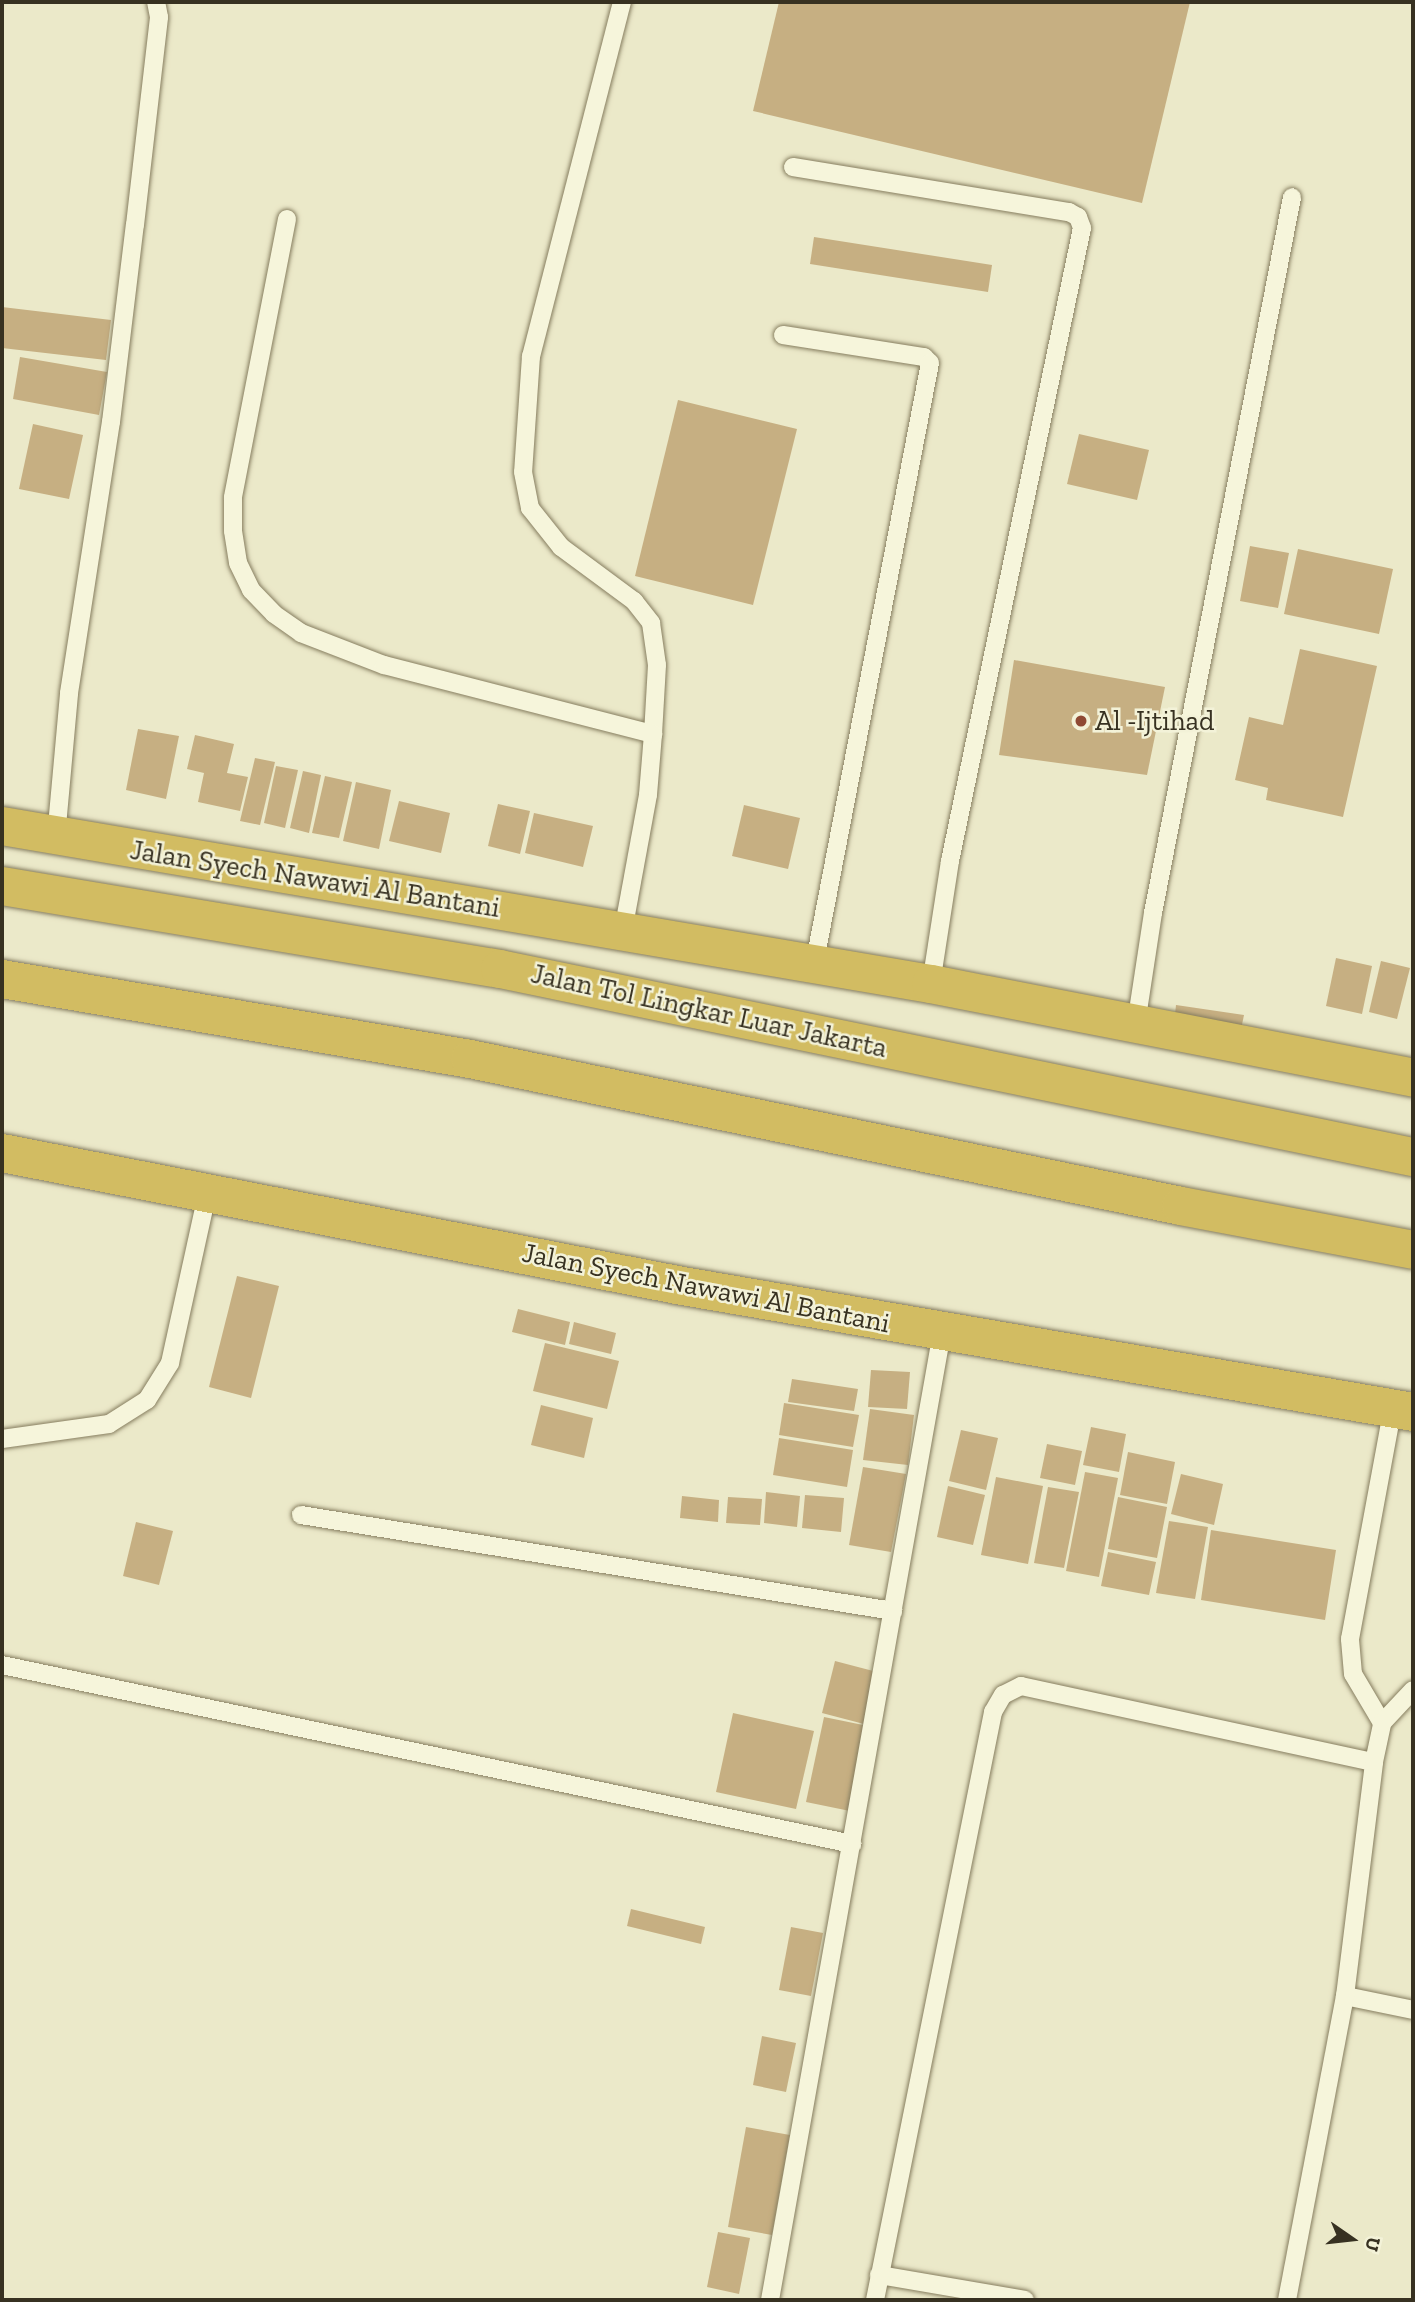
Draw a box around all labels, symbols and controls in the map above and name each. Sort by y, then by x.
place label: Al -Ijtihad [1095,704,1214,738]
marker: Al -Ijtihad [1073,713,1089,729]
street label: Jalan Syech Nawawi Al Bantani [127,833,503,925]
street label: Jalan Tol Lingkar Luar Jakarta [527,957,891,1065]
street label: Jalan Syech Nawawi Al Bantani [519,1236,893,1340]
north arrow [1317,2204,1387,2274]
text: U [1360,2235,1386,2254]

